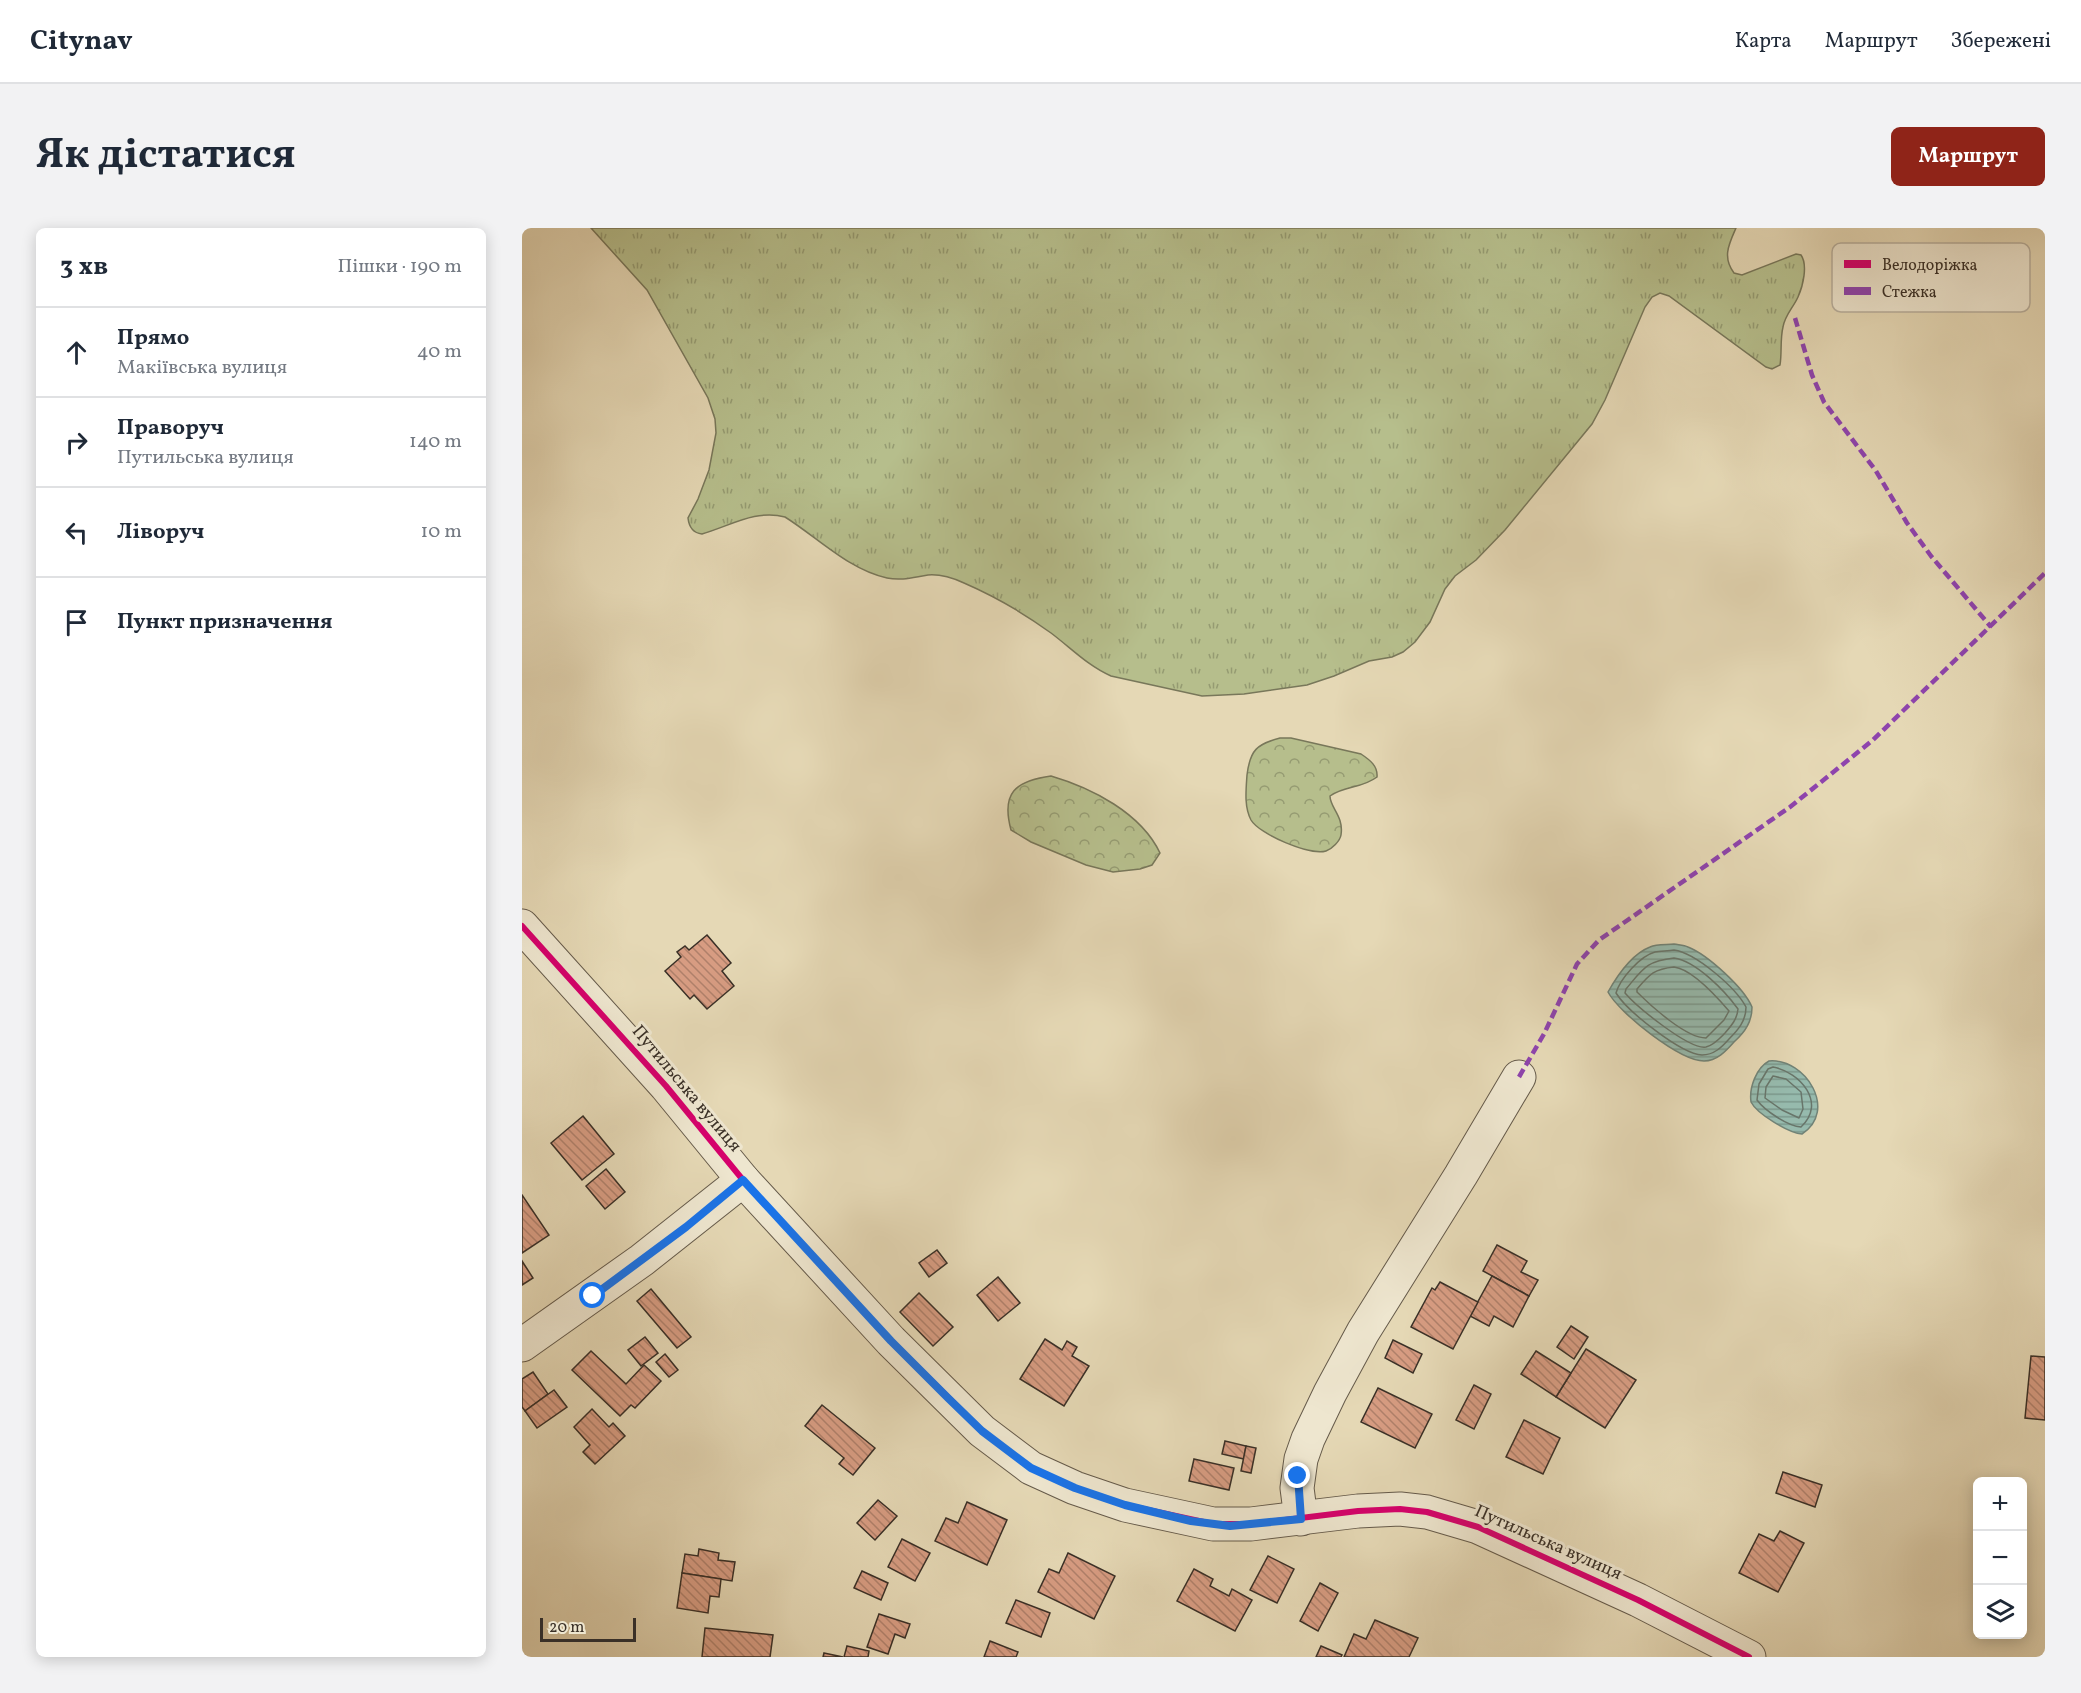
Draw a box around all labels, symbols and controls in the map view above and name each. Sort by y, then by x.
text: Citynav [30,22,133,61]
text: Карта [1735,27,1792,56]
text: Маршрут [1825,27,1918,56]
text: Збережені [1951,27,2051,56]
text: Як дістатися [36,127,296,186]
button: Маршрут [1891,127,2045,186]
legend [1832,243,2030,312]
text: 3 хв [60,249,108,285]
text: Пішки · 190 m [338,253,462,281]
text: Велодоріжка [1882,255,1978,277]
text: Стежка [1882,282,1937,304]
text: Прямо [117,323,189,354]
icon: ahead [60,336,93,369]
text: 40 m [417,338,462,366]
text: Макіївська вулиця [117,354,287,382]
text: Праворуч [117,413,224,444]
icon: right [60,426,93,459]
text: 140 m [409,428,462,456]
text: Путильська вулиця [117,444,294,472]
icon: left [60,516,93,549]
text: Ліворуч [117,517,204,548]
text: 10 m [421,518,462,546]
icon: arrive [60,606,93,639]
text: Пункт призначення [117,607,333,638]
street label: Путильська вулиця [625,1020,747,1158]
route start [579,1282,605,1308]
route end [1284,1462,1310,1488]
map controls [1973,1477,2027,1639]
button: + [1973,1477,2027,1531]
street label: Путильська вулиця [1470,1499,1626,1587]
button: − [1973,1531,2027,1585]
button: layers [1973,1585,2027,1639]
scale bar [540,1615,636,1642]
text: 20 m [549,1617,584,1639]

